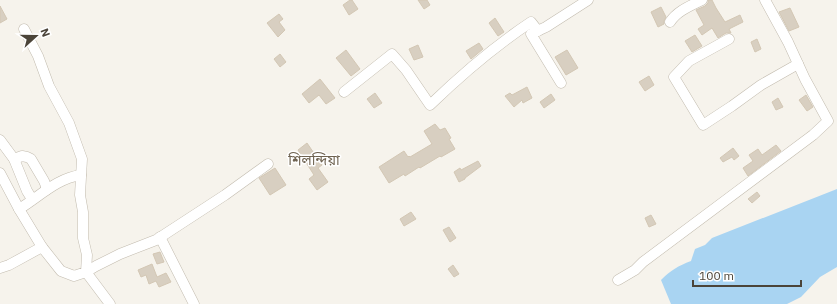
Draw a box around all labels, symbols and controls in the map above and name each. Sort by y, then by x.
north arrow [16,16,56,56]
text: N [37,26,53,39]
district label: শিলন্দিয়া [287,151,340,169]
scale bar [693,262,801,288]
text: 100 m [699,268,734,283]

